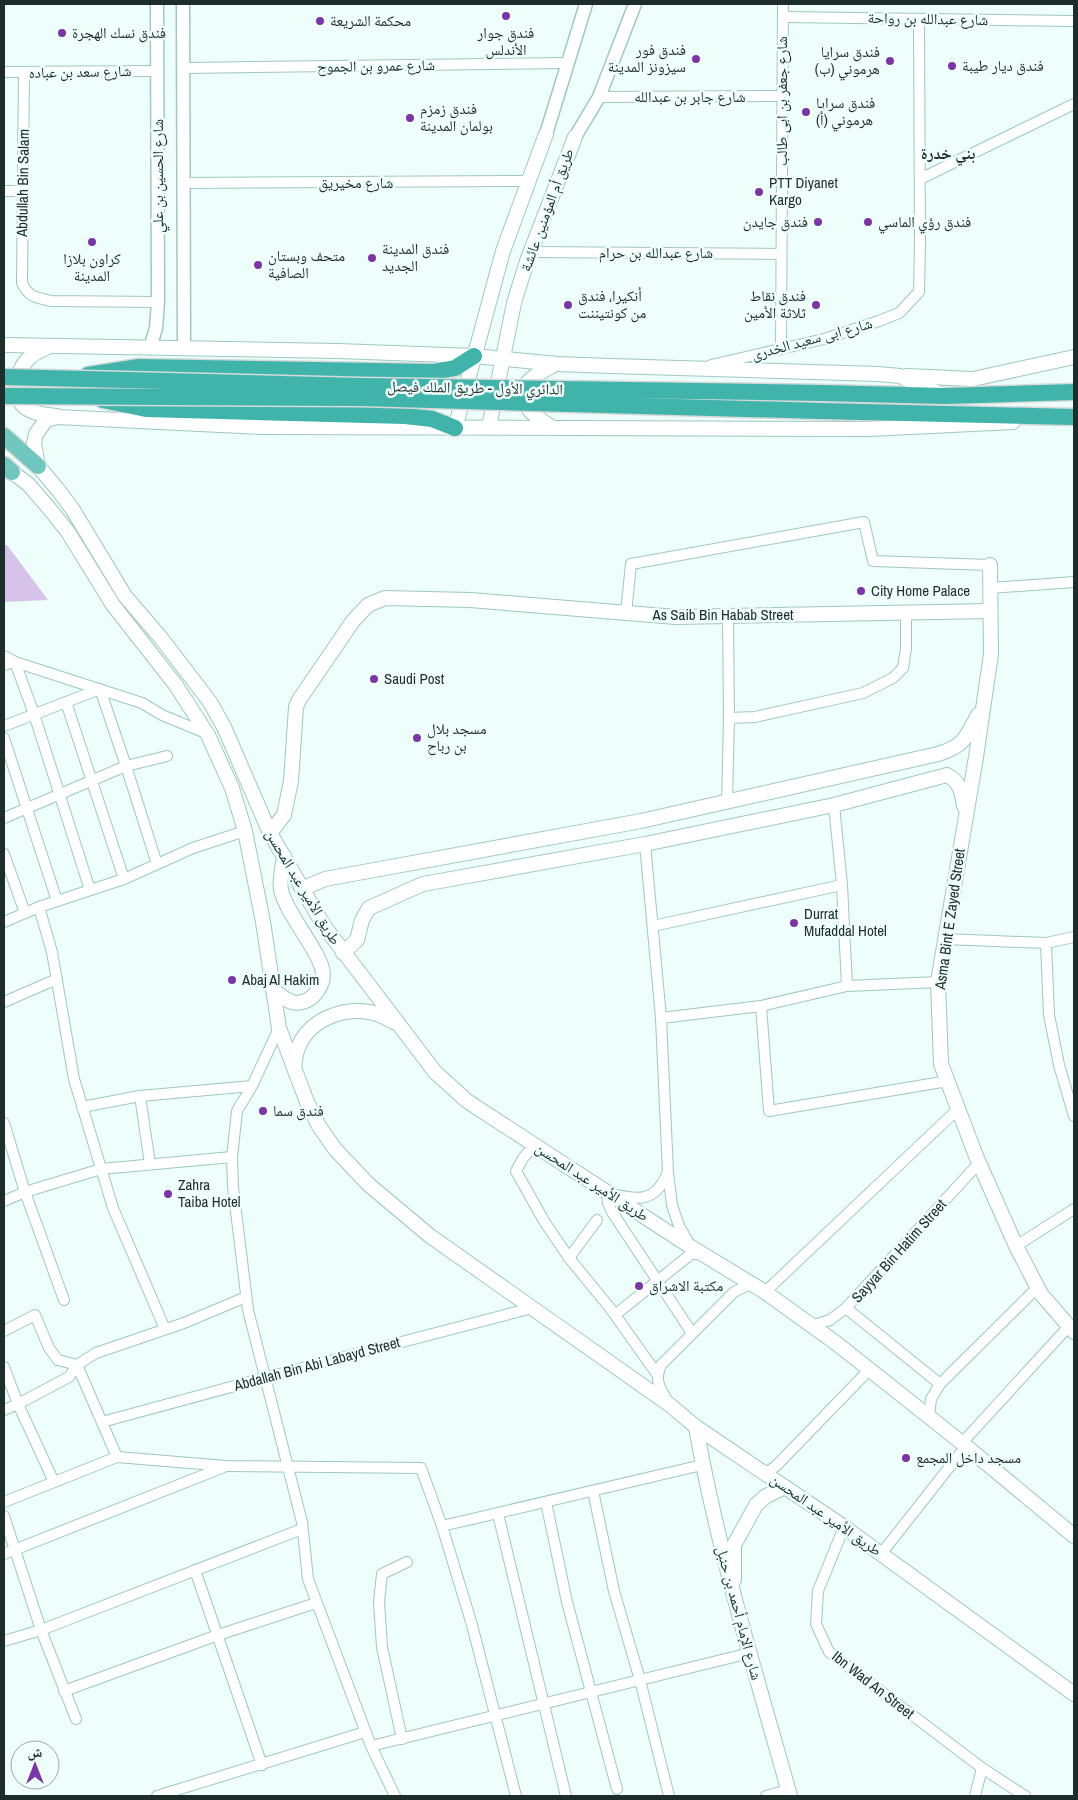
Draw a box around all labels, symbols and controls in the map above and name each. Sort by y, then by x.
street label: شارع عبدالله بن رواحة [868,7,989,30]
place label: محكمة الشريعة [330,10,411,31]
marker: فندق جوار الأندلس [500,10,512,22]
marker: محكمة الشريعة [314,15,326,27]
place label: فندق نسك الهجرة [72,22,166,43]
place label: فندق جوار الأندلس [477,22,534,60]
marker: فندق نسك الهجرة [56,27,68,39]
street label: شارع جعفر بن ابى طالب [771,36,792,166]
place label: فندق فور سيزونز المدينة [608,39,686,77]
place label: فندق سرايا هرموني (ب) [815,41,880,81]
marker: فندق فور سيزونز المدينة [690,53,702,65]
street label: شارع عمرو بن الجموح [317,54,435,77]
marker: فندق سرايا هرموني (ب) [884,55,896,67]
place label: فندق ديار طيبة [962,55,1044,76]
street label: شارع سعد بن عباده [28,60,132,83]
marker: فندق ديار طيبة [946,60,958,72]
street label: شارع جابر بن عبدالله [634,86,746,107]
place label: فندق سرايا هرموني (أ) [816,92,875,132]
place label: فندق زمزم بولمان المدينة [420,98,493,136]
marker: فندق سرايا هرموني (أ) [800,106,812,118]
marker: فندق زمزم بولمان المدينة [404,112,416,124]
street label: شارع الحسين بن علي [147,119,170,233]
street label: Abdullah Bin Salam [11,129,34,238]
district label: بني خدرة [921,142,975,166]
street label: طريق أم المؤمنين عائشة [515,145,579,274]
street label: شارع مخيريق [318,172,394,193]
place label: PTT Diyanet Kargo [769,172,838,210]
marker: PTT Diyanet Kargo [753,186,765,198]
place label: فندق جايدن [743,211,808,232]
place label: فندق رؤي الماسي [878,211,971,234]
marker: فندق جايدن [812,216,824,228]
marker: فندق رؤي الماسي [862,216,874,228]
marker: كراون بلازا المدينة [86,236,98,248]
place label: فندق المدينة الجديد [382,238,449,276]
street label: شارع عبدالله بن حرام [599,242,713,263]
place label: متحف وبستان الصافية [268,245,345,283]
place label: كراون بلازا المدينة [63,248,121,286]
marker: فندق المدينة الجديد [366,252,378,264]
marker: متحف وبستان الصافية [252,259,264,271]
place label: أنكيرا، فندق من كونتيننت [578,285,646,323]
place label: فندق نقاط ثلاثة الأمين [744,285,806,323]
marker: أنكيرا، فندق من كونتيننت [562,299,574,311]
marker: فندق نقاط ثلاثة الأمين [810,299,822,311]
street label: شارع ابى سعيد الخدرى [749,312,875,365]
street label: الدائري الأول - طريق الملك فيصل [387,375,563,401]
place label: City Home Palace [871,580,970,601]
marker: City Home Palace [855,585,867,597]
street label: As Saib Bin Habab Street [652,604,794,625]
place label: Saudi Post [384,668,445,689]
marker: Saudi Post [368,673,380,685]
place label: مسجد بلال بن رباح [427,718,487,756]
marker: مسجد بلال بن رباح [411,732,423,744]
street label: طريق الأمير عبد المحسن [261,825,346,949]
street label: Asma Bint E Zayed Street [929,846,970,992]
place label: Durrat Mufaddal Hotel [804,903,887,941]
marker: Durrat Mufaddal Hotel [788,917,800,929]
place label: Abaj Al Hakim [241,969,319,990]
marker: Abaj Al Hakim [226,974,238,986]
place label: فندق سما [273,1100,324,1121]
marker: فندق سما [257,1105,269,1117]
street label: طريق الأمير عبد المحسن [531,1137,653,1226]
place label: Zahra Taiba Hotel [178,1174,240,1212]
marker: Zahra Taiba Hotel [162,1188,174,1200]
street label: Sayyar Bin Hatim Street [846,1194,951,1307]
place label: مكتبة الاشراق [649,1275,723,1296]
marker: مكتبة الاشراق [633,1280,645,1292]
street label: Abdallah Bin Abi Labayd Street [231,1331,403,1396]
place label: مسجد داخل المجمع [916,1447,1021,1468]
marker: مسجد داخل المجمع [900,1452,912,1464]
street label: طريق الأمير عبد المحسن [766,1468,886,1561]
street label: شارع الإمام أحمد بن حنبل [711,1544,768,1682]
street label: Ibn Wad An Street [828,1646,919,1724]
north arrow [10,1740,60,1790]
text: ش [28,1743,43,1761]

